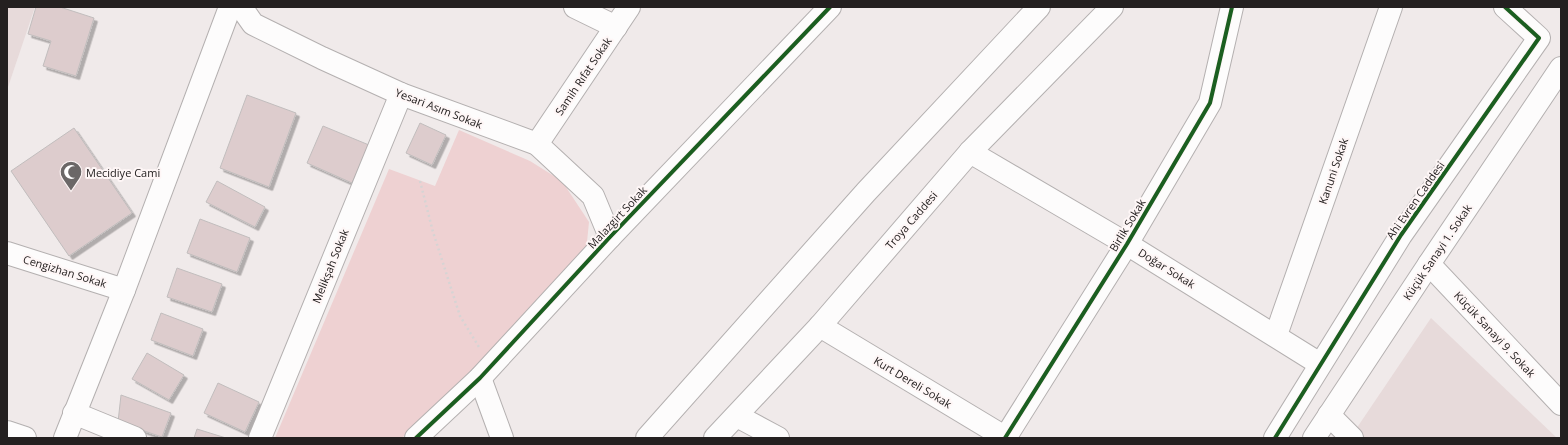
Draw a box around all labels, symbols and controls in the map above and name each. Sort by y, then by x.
street label: Samih Rıfat Sokak [551,34,615,118]
street label: Yesari Asım Sokak [393,84,485,132]
street label: Kanuni Sokak [1315,136,1351,206]
street label: Ahi Evren Caddesi [1382,158,1448,242]
mosque icon: Mecidiye Cami [58,159,84,192]
place label: Mecidiye Cami [86,165,160,180]
street label: Malazgirt Sokak [584,182,650,252]
street label: Troya Caddesi [882,188,940,252]
street label: Birlik Sokak [1105,196,1149,254]
street label: Küçük Sanayi 1. Sokak [1399,201,1475,303]
street label: Melikşah Sokak [308,227,352,305]
street label: Doğar Sokak [1136,245,1198,292]
street label: Cengizhan Sokak [21,251,109,291]
street label: Küçük Sanayi 9. Sokak [1451,288,1539,380]
street label: Kurt Dereli Sokak [871,353,955,411]

